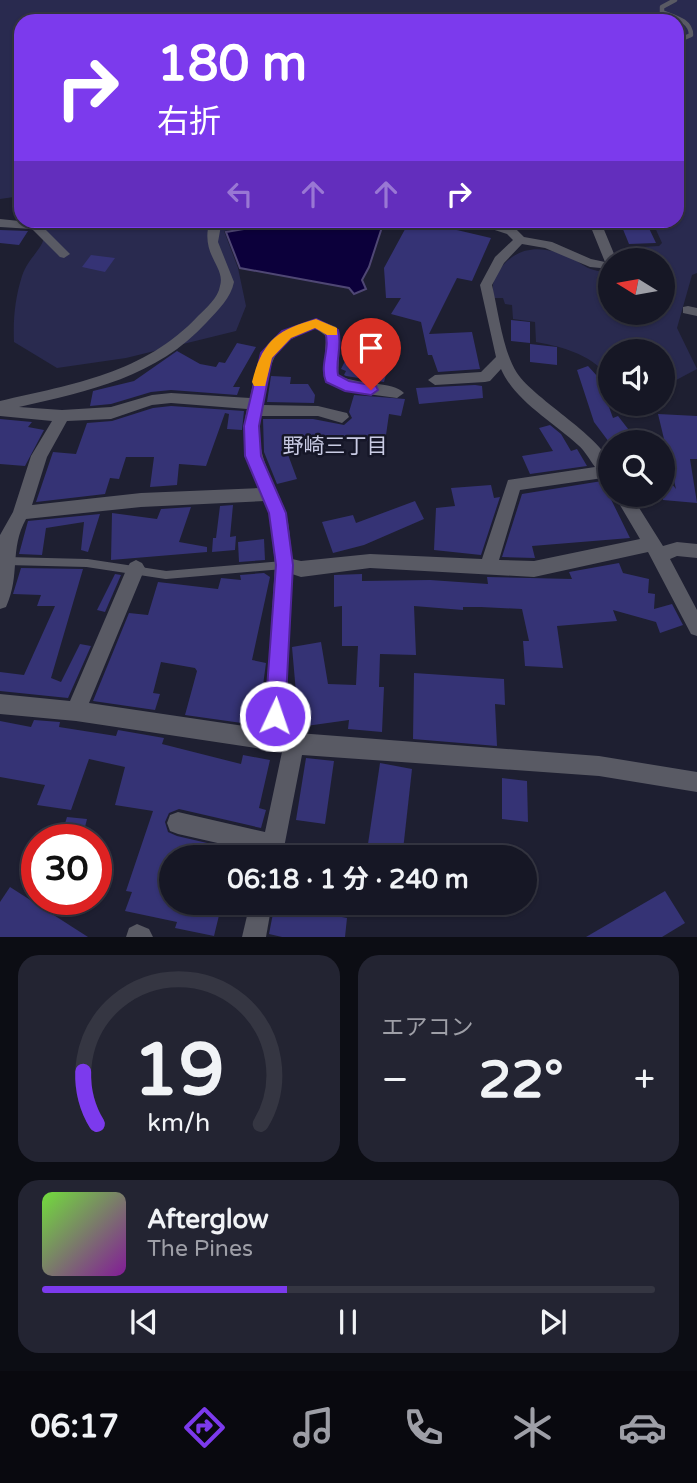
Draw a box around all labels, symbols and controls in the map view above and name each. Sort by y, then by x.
text: 180 m [157,35,307,94]
icon: right [42,42,133,133]
text: 右折 [157,103,221,141]
icon: left [221,175,259,213]
icon: ahead [294,175,332,213]
icon: ahead [367,175,405,213]
icon: right [440,175,478,213]
north arrow [598,248,676,326]
map controls [598,248,675,507]
pin [341,318,401,390]
icon: arrive [352,329,390,367]
button: sound [598,339,675,416]
button: search [598,430,675,507]
district label: 野崎三丁目 [283,434,388,459]
position arrow [238,679,312,753]
speed limit sign: 30 [21,824,112,915]
text: 06:18 · 1 分 · 240 m [227,864,469,895]
text: エアコン [382,1014,474,1042]
text: 19 [133,1028,224,1116]
text: 22° [479,1049,564,1112]
text: − [382,1057,409,1103]
text: + [634,1057,655,1103]
text: km/h [147,1108,210,1138]
text: Afterglow [147,1204,269,1235]
text: The Pines [147,1235,253,1263]
icon: previous [125,1303,163,1341]
icon: pause [329,1303,367,1341]
icon: next [534,1303,572,1341]
icon: directions [180,1403,229,1452]
icon: music [289,1403,338,1452]
icon: phone [399,1403,448,1452]
icon: climate [508,1403,557,1452]
icon: car [618,1403,667,1452]
text: 06:17 [30,1408,119,1446]

